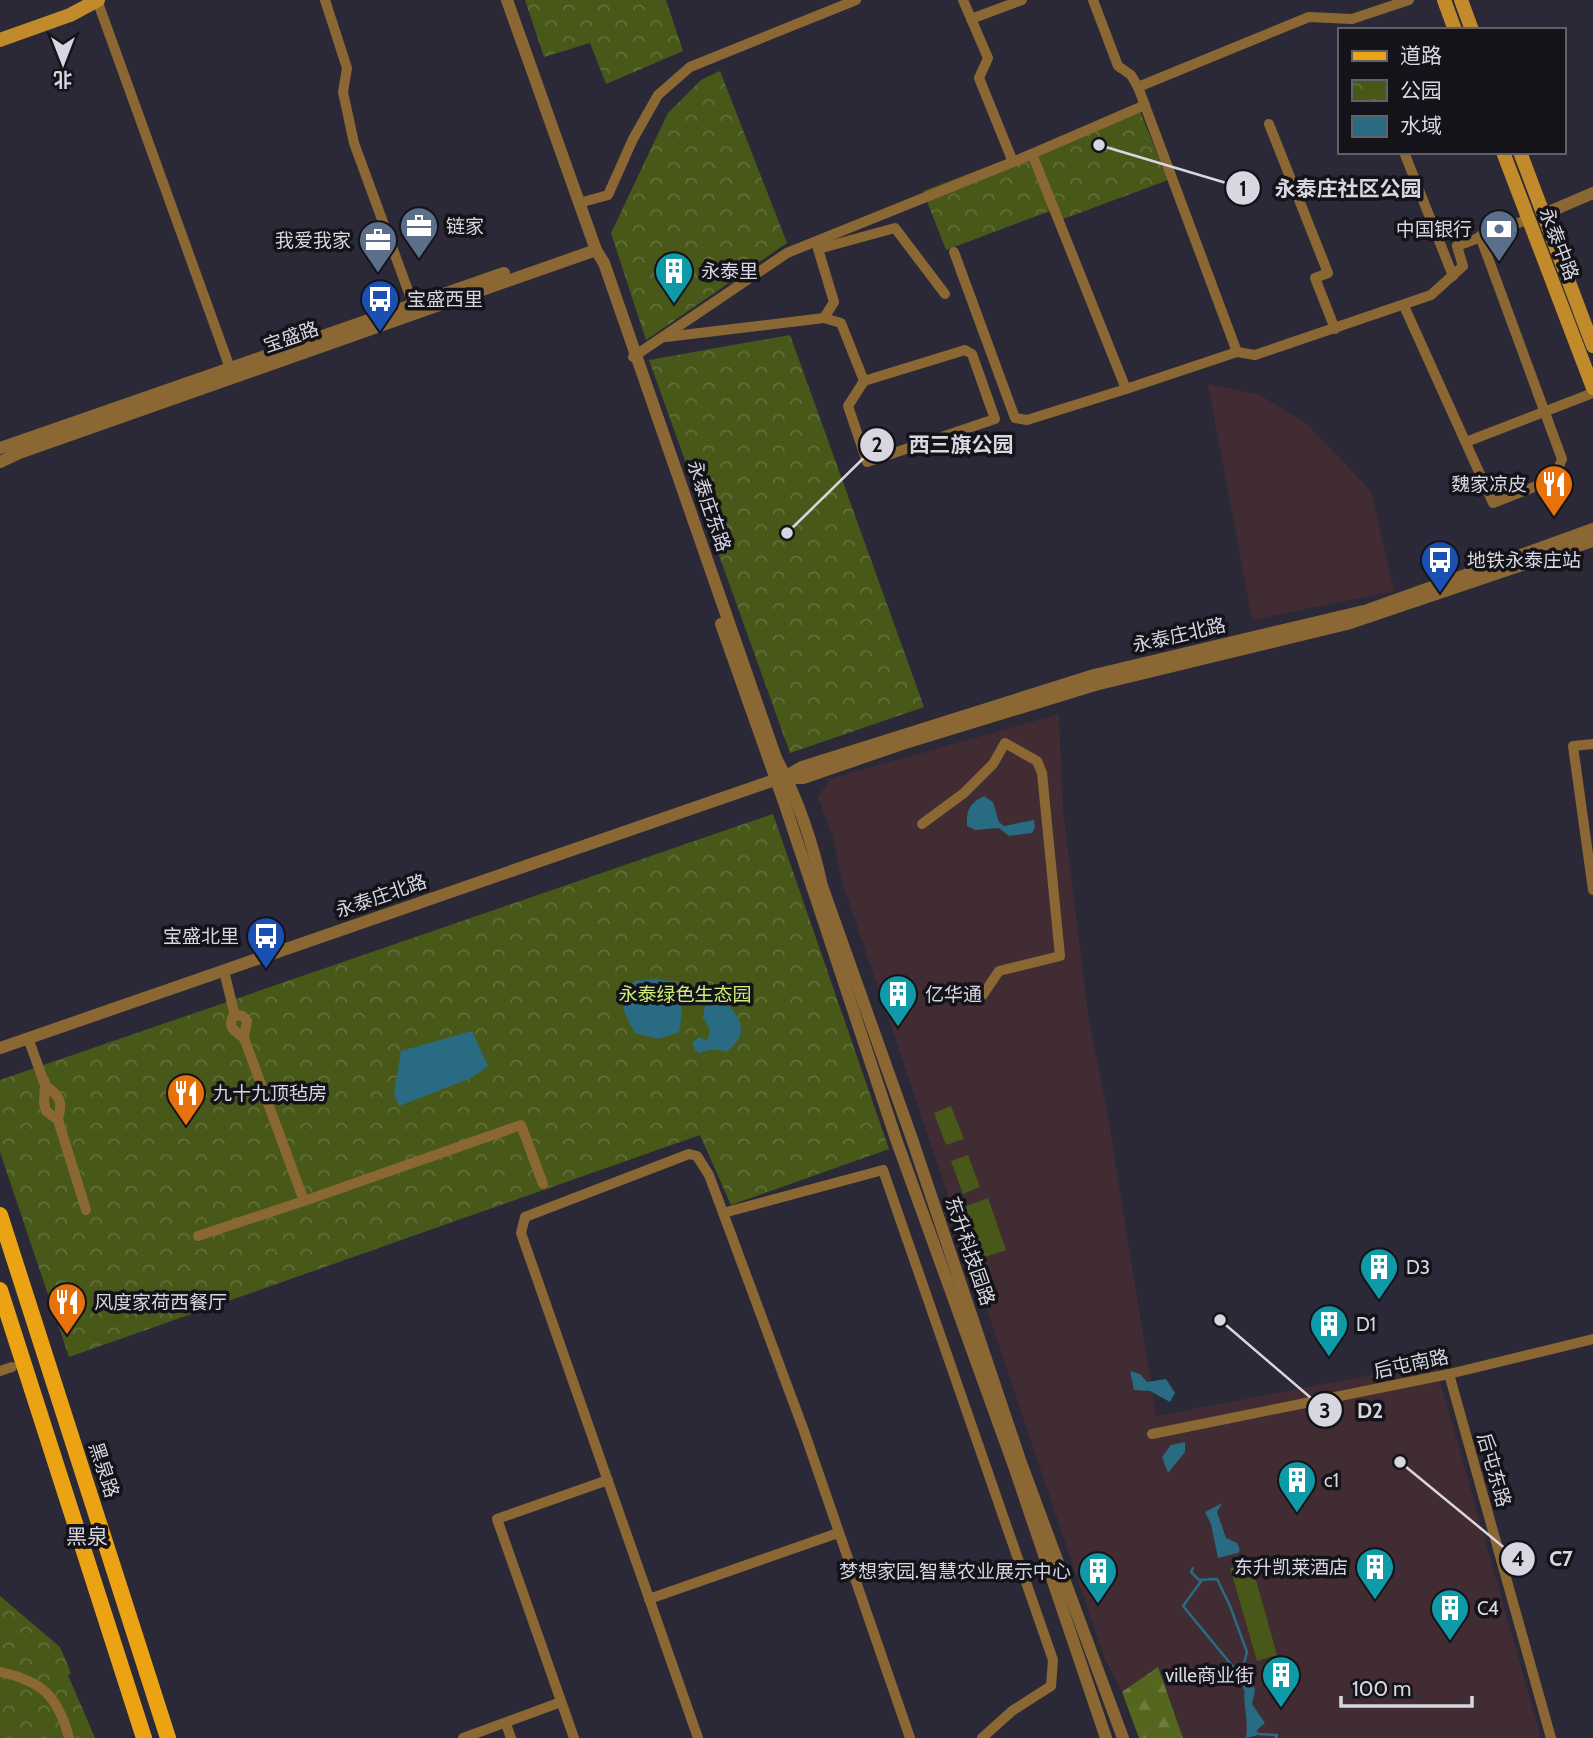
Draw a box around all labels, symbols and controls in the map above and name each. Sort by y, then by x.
north arrow [28,28,98,98]
legend [1338,28,1565,154]
text: 道路 [1400,43,1442,68]
text: 北 [53,68,73,91]
text: 公园 [1400,78,1442,103]
text: 水域 [1400,113,1442,138]
callout: 永泰庄社区公园 [1226,167,1436,209]
text: 1 [1239,176,1247,201]
text: 永泰庄社区公园 [1275,176,1422,201]
street label: 永泰中路 [1535,204,1583,284]
office icon: 链家 [398,205,440,260]
bank icon: 中国银行 [1478,208,1520,263]
place label: 链家 [446,215,484,238]
place label: 中国银行 [1396,218,1472,241]
office icon: 我爱我家 [357,219,399,274]
place label: 我爱我家 [275,229,351,252]
building icon: 永泰里 [653,250,695,305]
place label: 永泰里 [701,260,758,283]
bus stop icon: 宝盛西里 [359,278,401,333]
place label: 宝盛西里 [407,288,483,311]
street label: 宝盛路 [260,317,322,357]
callout: 西三旗公园 [860,424,1028,466]
text: 2 [871,432,883,457]
text: 西三旗公园 [909,432,1014,457]
street label: 永泰庄东路 [683,457,735,555]
restaurant icon: 魏家凉皮 [1533,463,1575,518]
place label: 魏家凉皮 [1451,473,1527,496]
bus stop icon: 地铁永泰庄站 [1419,539,1461,594]
place label: 地铁永泰庄站 [1467,549,1581,572]
street label: 永泰庄北路 [1130,613,1228,657]
street label: 永泰庄北路 [332,870,430,922]
bus stop icon: 宝盛北里 [245,915,287,970]
place label: 宝盛北里 [163,925,239,948]
building icon: 亿华通 [877,973,919,1028]
park label: 永泰绿色生态园 [618,983,752,1006]
place label: 亿华通 [925,983,982,1006]
restaurant icon: 九十九顶毡房 [165,1072,207,1127]
place label: 九十九顶毡房 [213,1082,327,1105]
street label: 东升科技园路 [941,1193,999,1309]
building icon: D3 [1358,1246,1400,1301]
place label: D3 [1406,1256,1430,1279]
restaurant icon: 风度家荷西餐厅 [46,1281,88,1336]
place label: 风度家荷西餐厅 [94,1291,227,1314]
building icon: D1 [1308,1303,1350,1358]
place label: D1 [1356,1313,1376,1336]
street label: 后屯南路 [1371,1345,1451,1383]
callout: D2 [1308,1389,1397,1431]
text: 3 [1319,1398,1331,1423]
text: D2 [1357,1398,1383,1423]
street label: 后屯东路 [1472,1430,1516,1510]
street label: 黑泉路 [84,1439,124,1501]
building icon: c1 [1276,1459,1318,1514]
place label: c1 [1324,1469,1339,1492]
district label: 黑泉 [66,1524,108,1549]
callout: C7 [1501,1538,1587,1580]
building icon: 东升凯莱酒店 [1354,1546,1396,1601]
text: 4 [1511,1546,1525,1571]
text: C7 [1549,1546,1573,1571]
building icon: 梦想家园.智慧农业展示中心 [1077,1550,1119,1605]
place label: 东升凯莱酒店 [1234,1556,1348,1579]
place label: 梦想家园.智慧农业展示中心 [839,1560,1071,1583]
building icon: C4 [1429,1587,1471,1642]
place label: C4 [1477,1597,1499,1620]
building icon: ville商业街 [1260,1654,1302,1709]
place label: ville商业街 [1165,1664,1254,1687]
scale bar [1341,1664,1472,1708]
text: 100 m [1352,1676,1411,1701]

